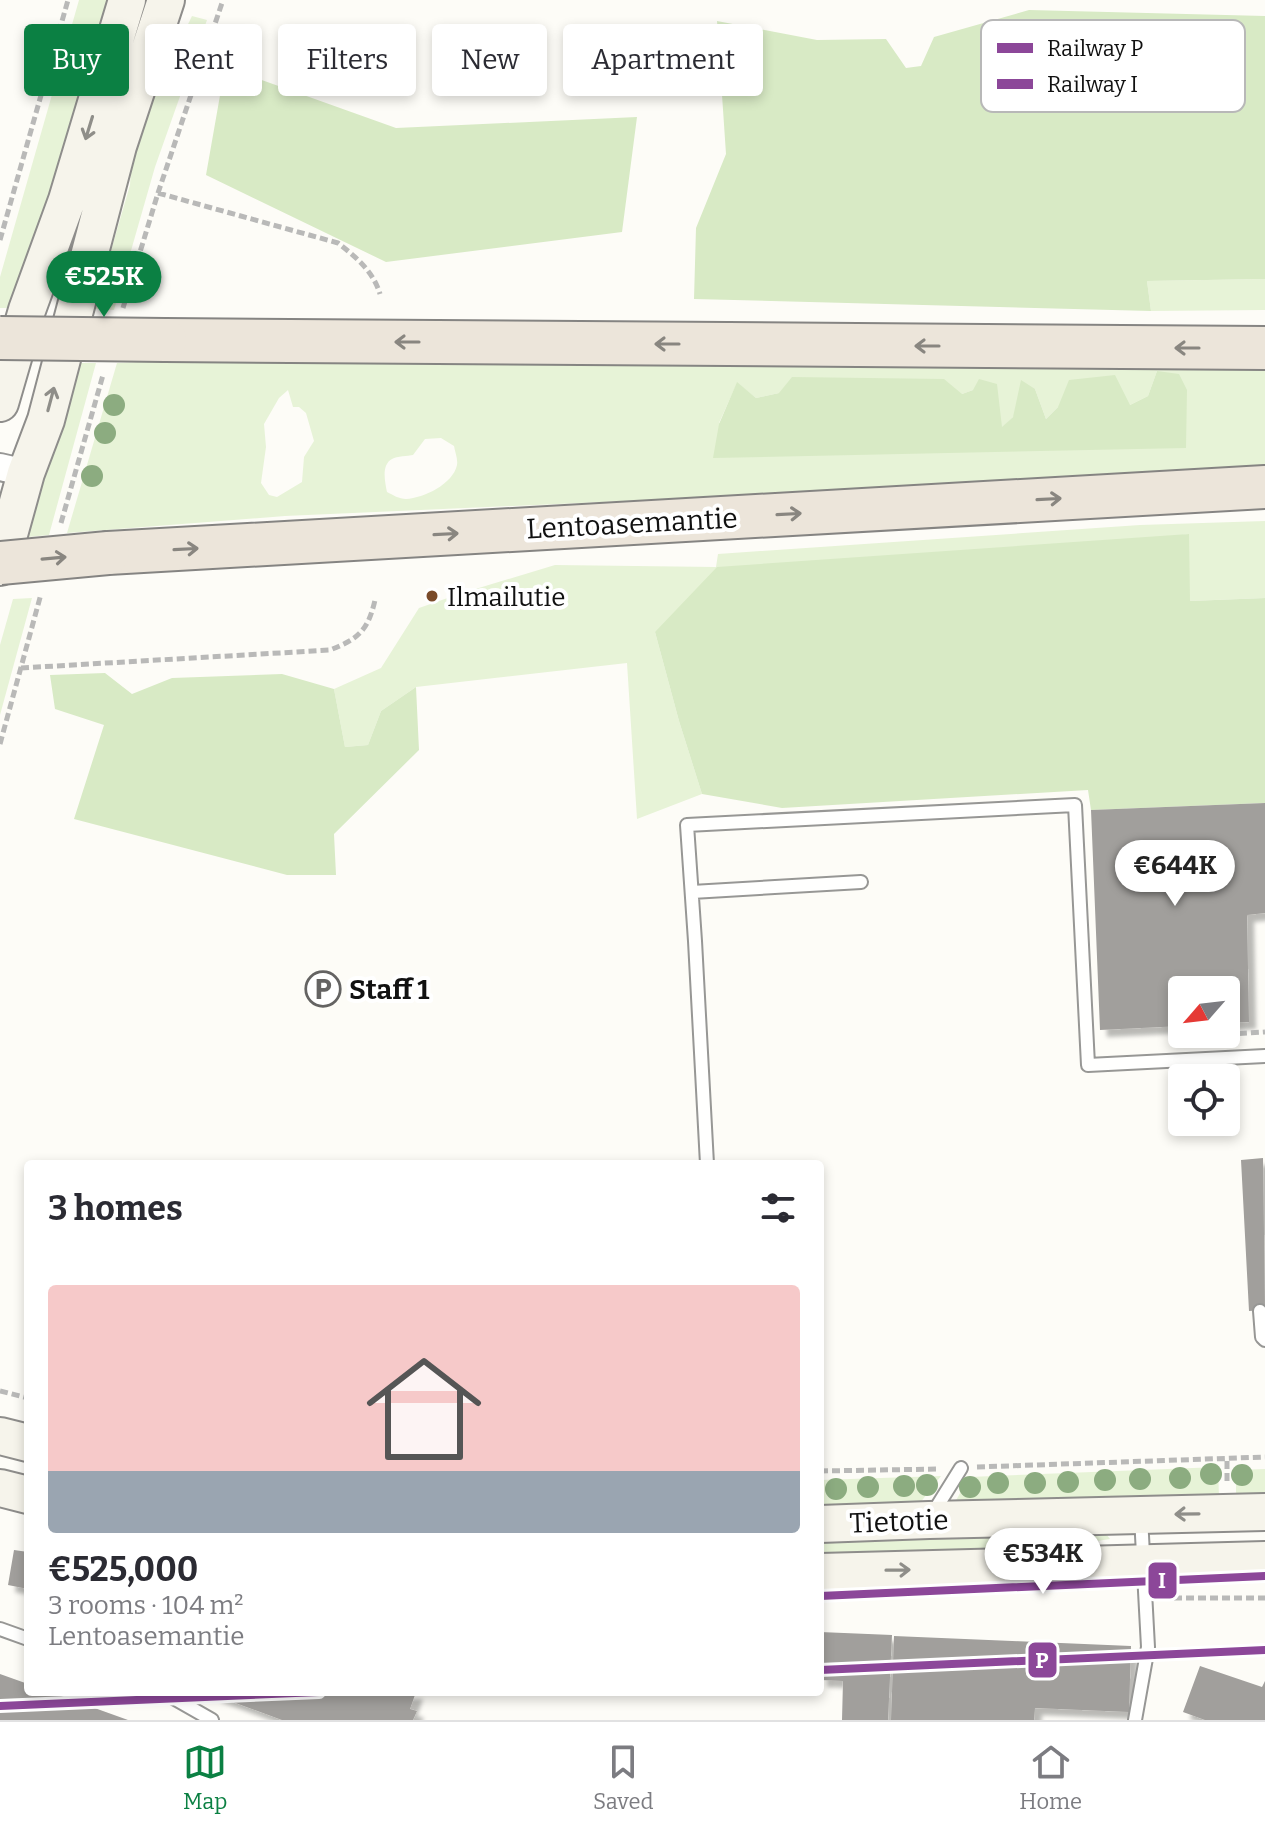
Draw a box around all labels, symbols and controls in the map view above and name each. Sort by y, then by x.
legend [981,20,1245,112]
chip: Buy [24,24,129,96]
chip: Rent [145,24,262,96]
chip: Filters [278,24,416,96]
chip: New [432,24,547,96]
chip: Apartment [563,24,763,96]
text: Railway P [1047,35,1143,62]
text: Railway I [1047,71,1138,98]
one-way arrow [81,115,96,141]
pin: €525K [48,251,160,319]
text: €525K [64,261,144,292]
one-way arrow [394,334,421,349]
one-way arrow [654,336,681,351]
one-way arrow [914,338,941,354]
one-way arrow [1174,340,1201,356]
one-way arrow [45,387,60,413]
one-way arrow [1035,492,1062,507]
street label: Lentoasemantie [526,501,739,546]
one-way arrow [775,506,802,521]
one-way arrow [432,526,459,541]
one-way arrow [172,541,199,556]
one-way arrow [40,551,67,566]
place label: Ilmailutie [447,582,565,613]
marker: Ilmailutie [424,588,440,604]
pin: €644K [1119,840,1231,908]
text: €644K [1133,850,1217,881]
parking icon: Staff 1 [304,970,342,1008]
place label: Staff 1 [349,973,429,1006]
north arrow [1168,976,1240,1048]
map controls [1168,976,1240,1136]
button: locate [1168,1064,1240,1136]
icon: filters [756,1186,800,1230]
text: 3 homes [48,1188,183,1229]
icon: home [352,1337,496,1481]
street label: Tietotie [849,1503,949,1540]
one-way arrow [1174,1506,1201,1522]
pin: €534K [987,1528,1099,1596]
text: €534K [1003,1538,1083,1569]
text: €525,000 [48,1549,198,1590]
line badge: I [1147,1561,1178,1600]
one-way arrow [884,1562,911,1577]
text: I [1158,1567,1166,1594]
text: 3 rooms · 104 m² [48,1590,244,1621]
text: Lentoasemantie [48,1621,244,1652]
line badge: P [1027,1641,1058,1679]
text: P [1035,1647,1049,1674]
tab: Map [183,1740,227,1815]
tab: Saved [593,1740,654,1815]
tab: Home [1019,1740,1082,1815]

